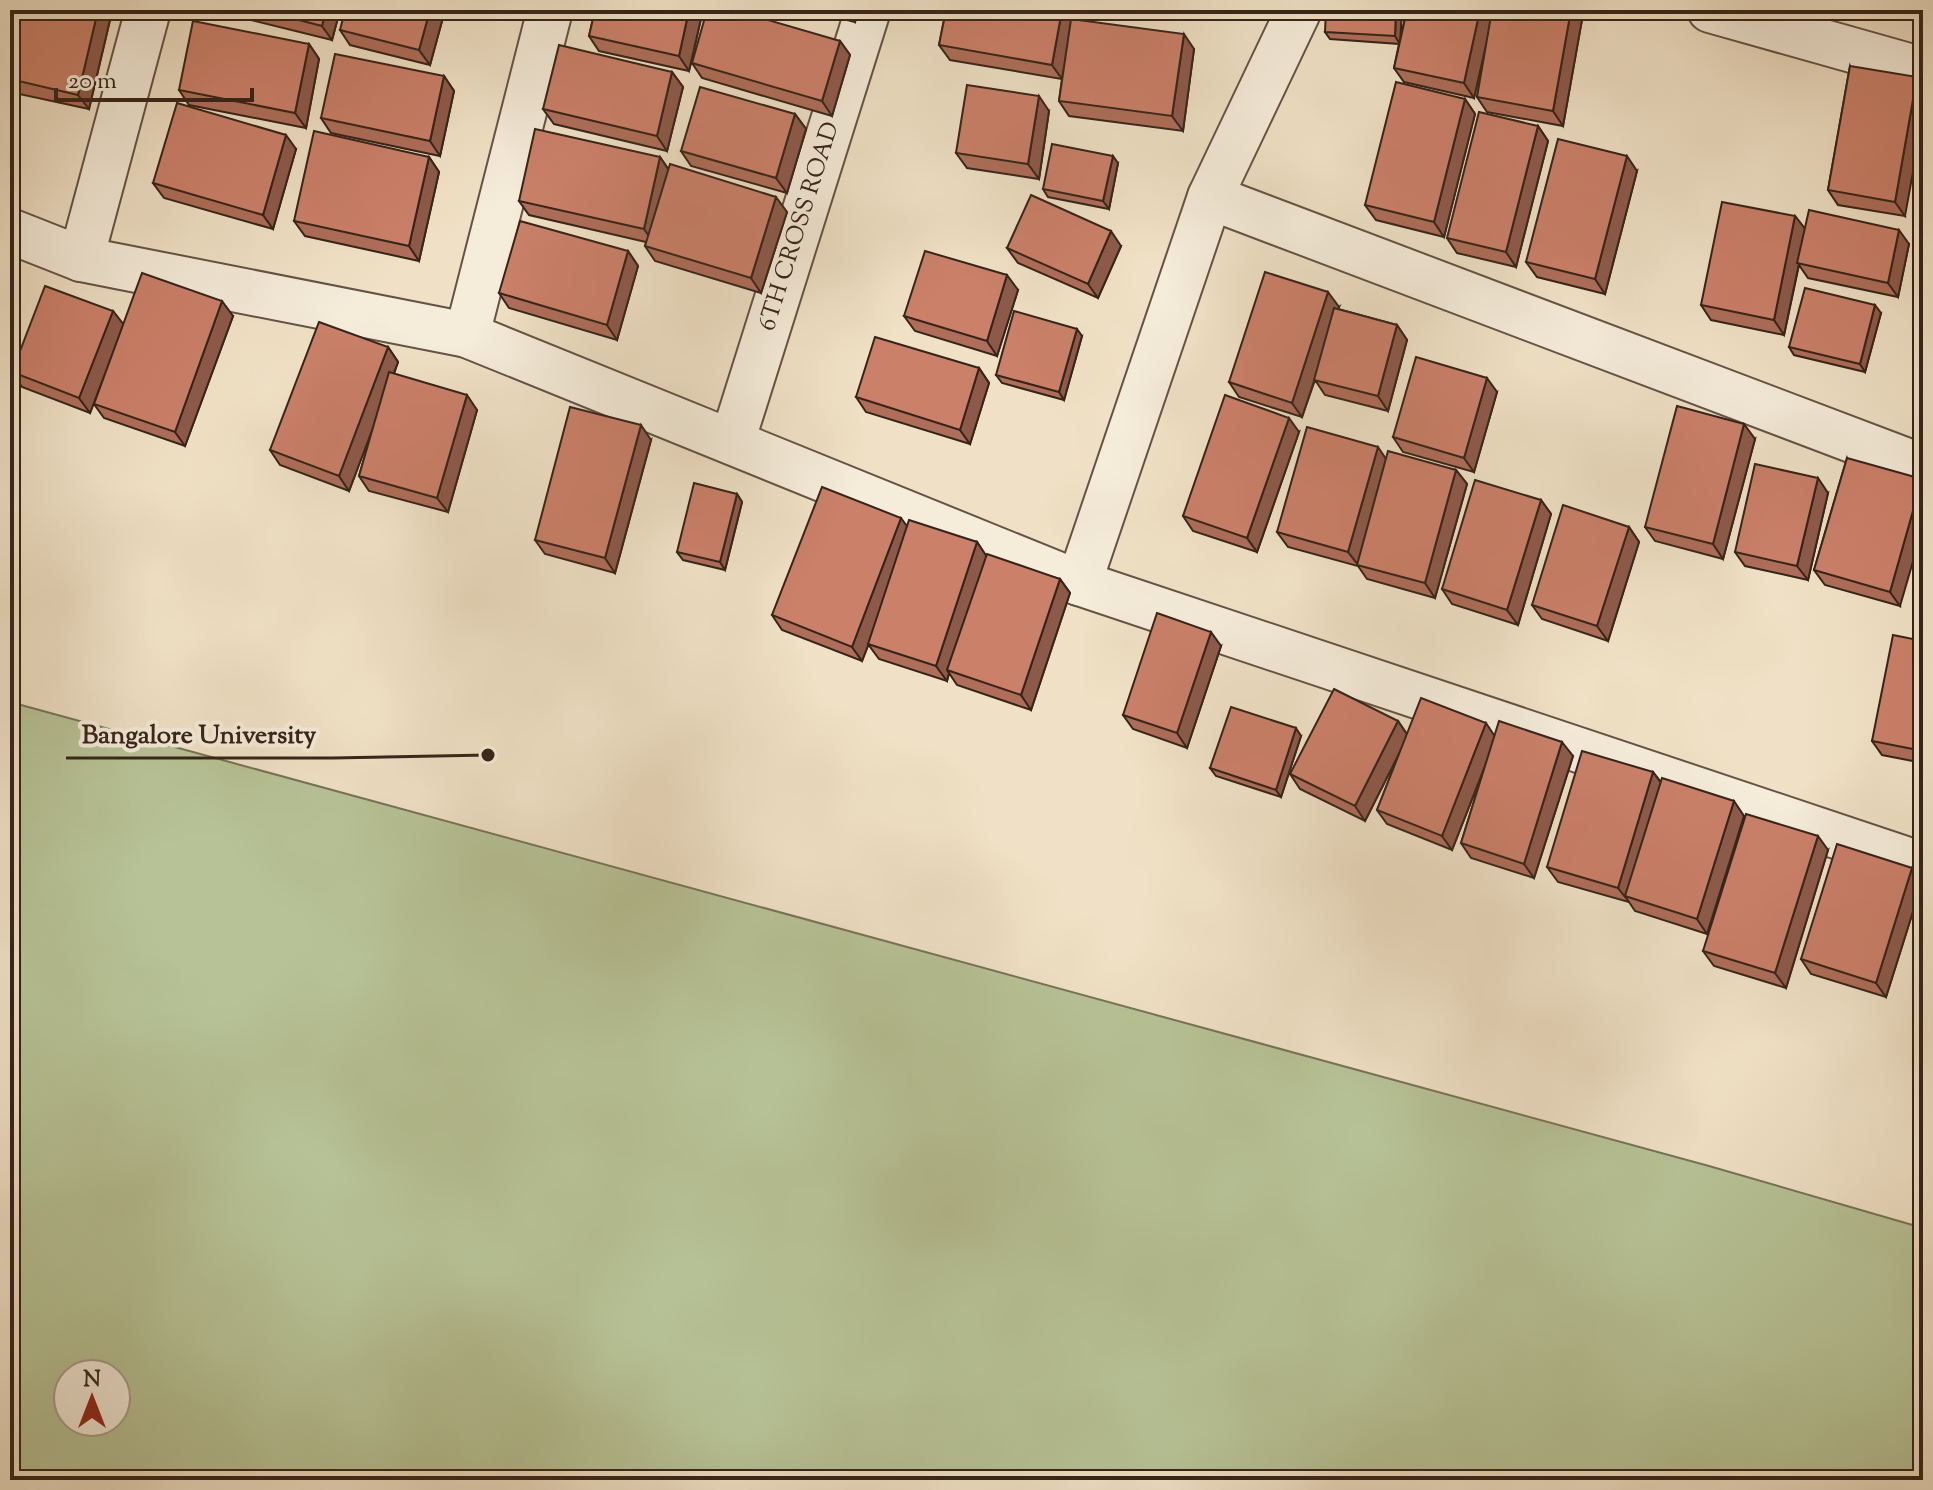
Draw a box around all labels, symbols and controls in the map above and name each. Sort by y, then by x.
scale bar [56,52,252,102]
text: 20 m [68,65,117,99]
street label: 6TH CROSS ROAD [751,118,849,335]
callout: Bangalore University [66,708,333,758]
text: Bangalore University [82,718,316,755]
north arrow [52,1358,132,1438]
text: N [83,1365,101,1397]

